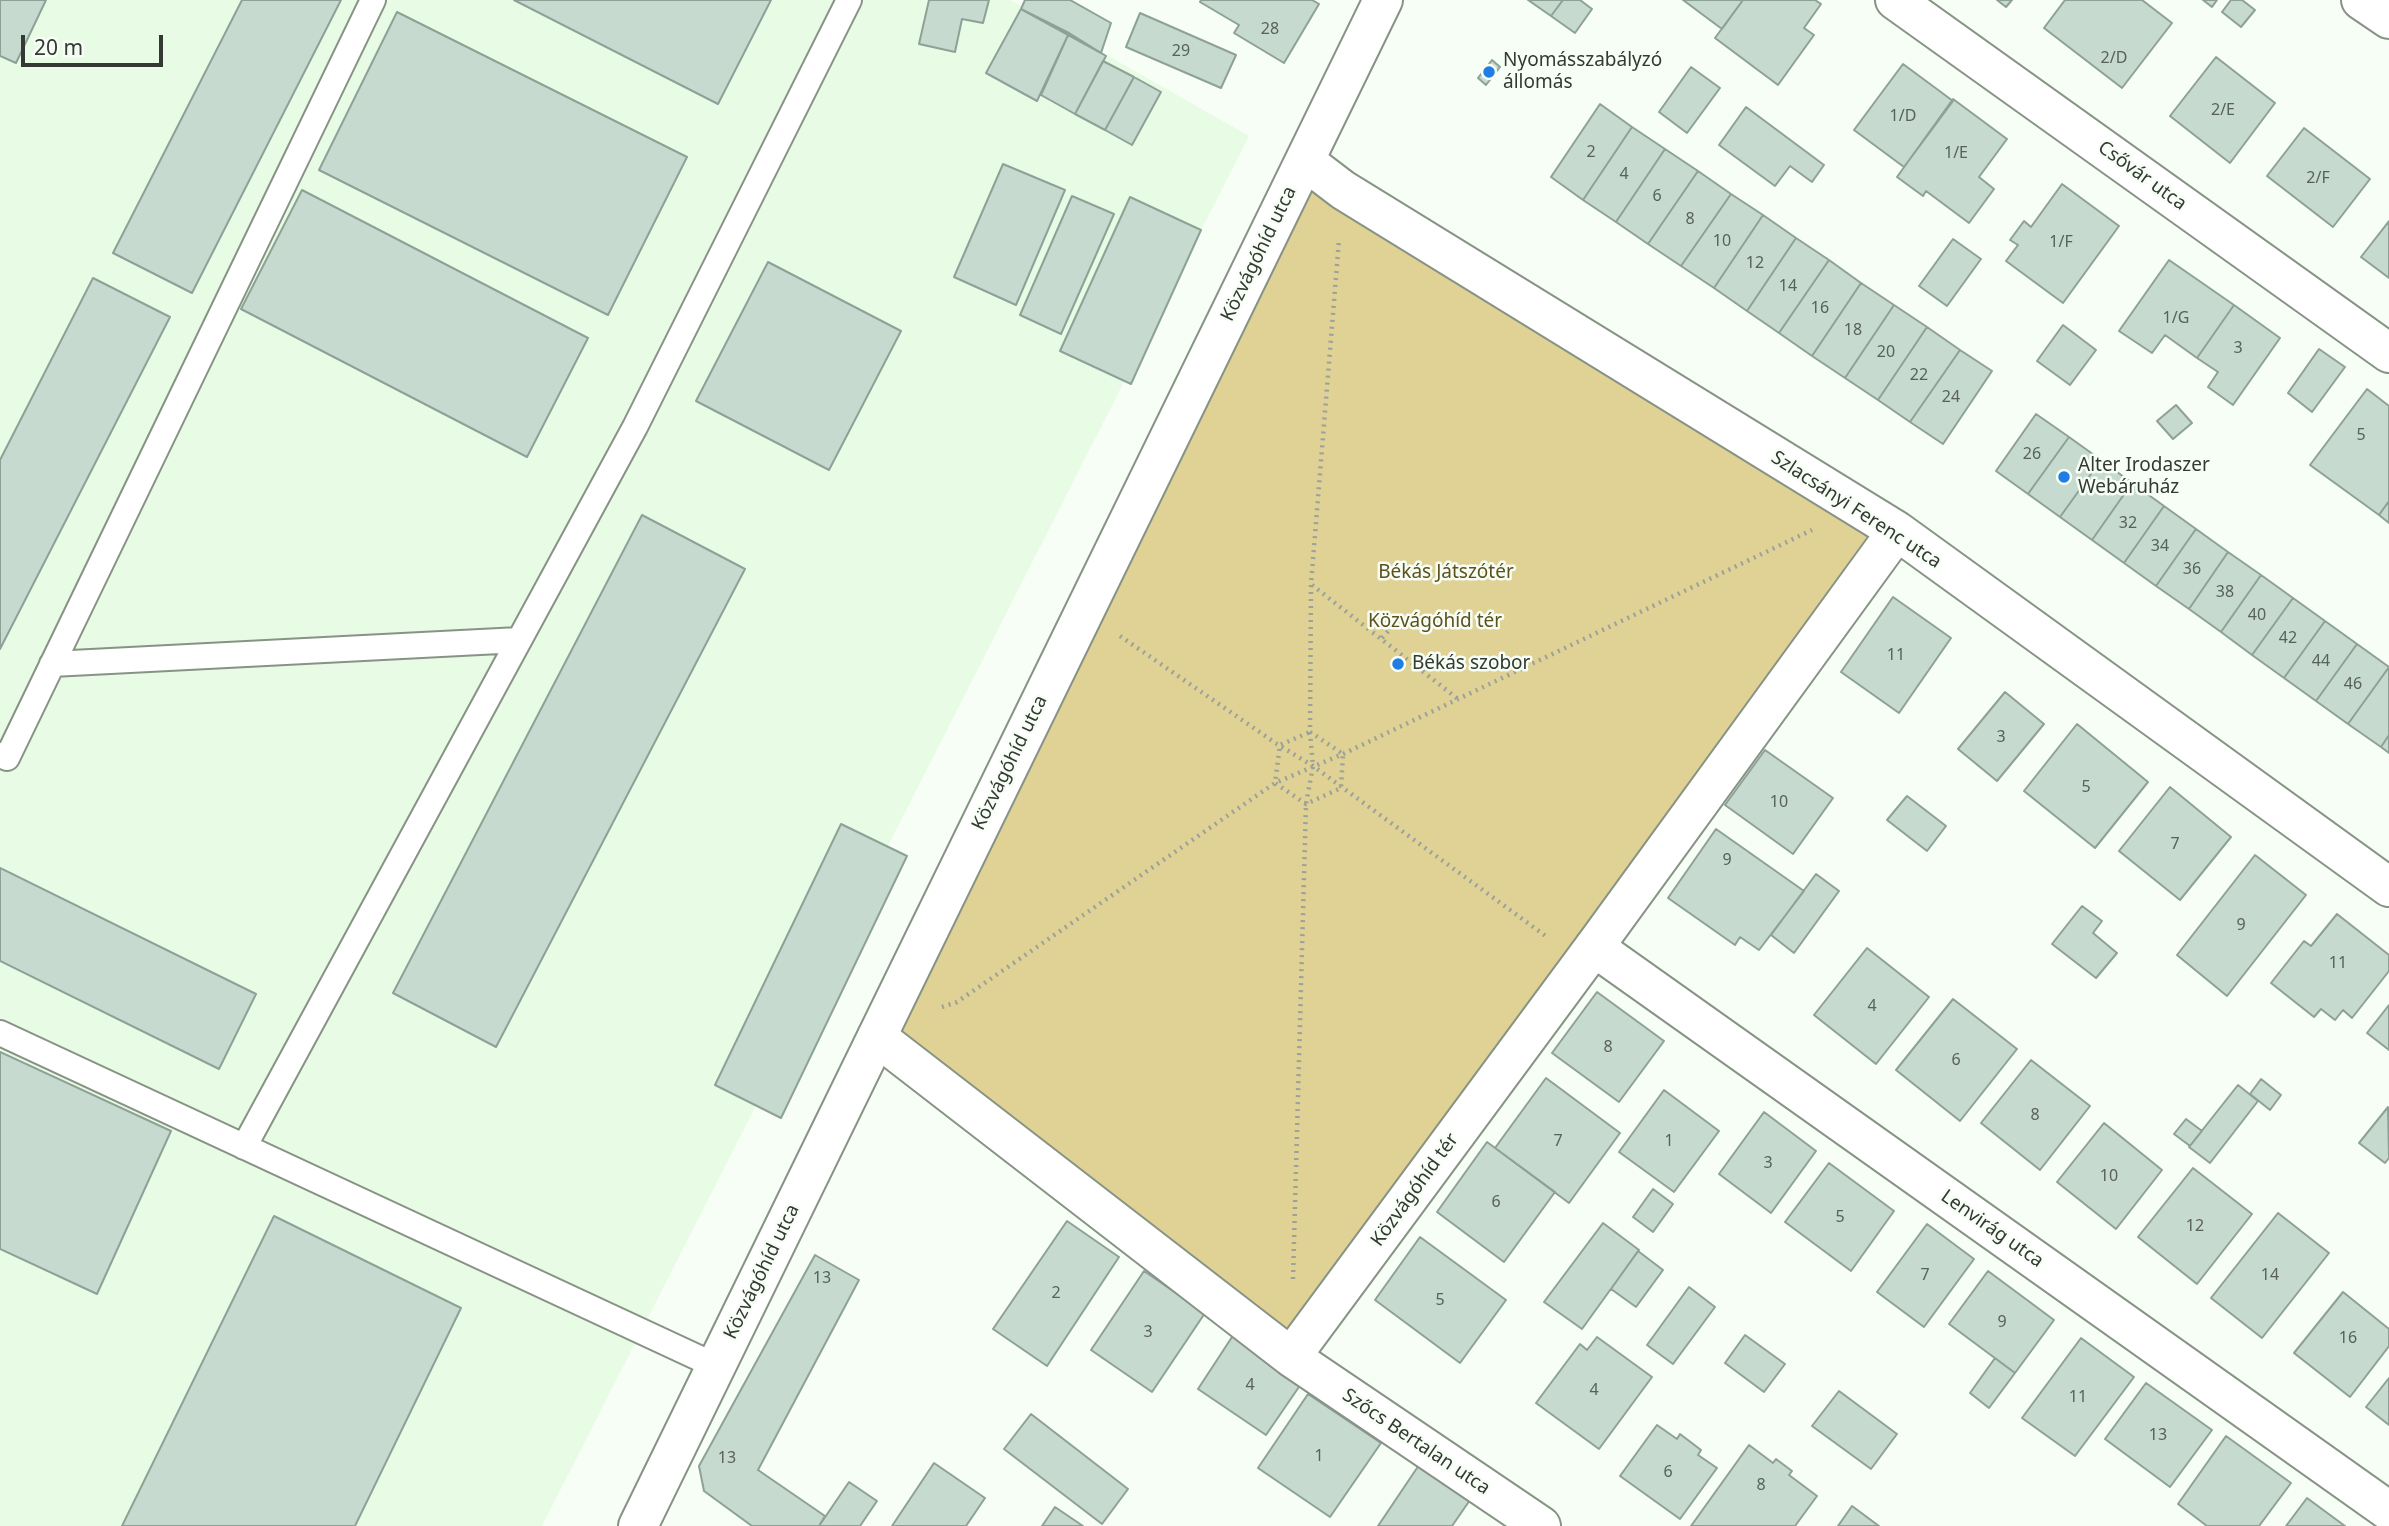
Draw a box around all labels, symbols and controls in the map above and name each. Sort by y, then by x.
house number: 28 [1261,19,1279,39]
scale bar [24,21,166,65]
text: 20 m [34,33,83,61]
house number: 29 [1172,41,1190,61]
house number: 2/D [2101,48,2127,68]
place label: Nyomásszabályzó állomás [1503,50,1662,94]
marker: Nyomásszabályzó állomás [1481,64,1497,80]
house number: 2/E [2211,100,2235,120]
house number: 1/D [1890,106,1916,126]
street label: Csővár utca [2093,136,2191,216]
house number: 2 [1586,142,1596,162]
house number: 1/E [1944,143,1968,163]
house number: 4 [1619,164,1629,184]
house number: 2/F [2306,168,2330,188]
street label: Közvágóhíd utca [1217,183,1301,325]
house number: 6 [1652,186,1662,206]
house number: 8 [1685,209,1695,229]
house number: 10 [1713,231,1731,251]
house number: 1/F [2049,232,2073,252]
house number: 12 [1746,253,1764,273]
house number: 14 [1779,276,1797,296]
house number: 16 [1811,298,1829,318]
house number: 1/G [2163,308,2189,328]
house number: 18 [1844,320,1862,340]
house number: 3 [2233,338,2243,358]
house number: 20 [1877,342,1895,362]
house number: 22 [1910,365,1928,385]
house number: 24 [1942,387,1960,407]
house number: 5 [2356,425,2366,445]
house number: 26 [2023,444,2041,464]
street label: Szlacsányi Ferenc utca [1767,447,1945,573]
place label: Alter Irodaszer Webáruház [2078,455,2210,499]
marker: Alter Irodaszer Webáruház [2056,469,2072,485]
house number: 32 [2119,513,2137,533]
house number: 34 [2151,536,2169,556]
house number: 36 [2183,559,2201,579]
park label: Békás Játszótér [1378,562,1514,584]
house number: 38 [2216,582,2234,602]
house number: 40 [2248,605,2266,625]
park label: Közvágóhíd tér [1368,611,1502,633]
house number: 42 [2279,628,2297,648]
house number: 11 [1887,645,1905,665]
house number: 44 [2312,651,2330,671]
place label: Békás szobor [1412,653,1530,675]
marker: Békás szobor [1390,656,1406,672]
house number: 46 [2344,674,2362,694]
street label: Közvágóhíd utca [968,692,1052,834]
house number: 3 [1996,727,2006,747]
house number: 5 [2081,777,2091,797]
house number: 10 [1770,792,1788,812]
house number: 7 [2170,834,2180,854]
house number: 9 [1722,850,1732,870]
house number: 9 [2236,915,2246,935]
house number: 11 [2329,953,2347,973]
house number: 4 [1867,996,1877,1016]
house number: 8 [1603,1037,1613,1057]
house number: 6 [1951,1050,1961,1070]
house number: 8 [2030,1105,2040,1125]
street label: Közvágóhíd tér [1366,1129,1464,1251]
house number: 7 [1553,1131,1563,1151]
house number: 1 [1664,1131,1674,1151]
house number: 3 [1763,1153,1773,1173]
house number: 10 [2100,1166,2118,1186]
street label: Lenvirág utca [1936,1185,2048,1273]
house number: 6 [1491,1192,1501,1212]
street label: Közvágóhíd utca [720,1201,804,1343]
house number: 5 [1835,1207,1845,1227]
house number: 12 [2186,1216,2204,1236]
house number: 7 [1920,1265,1930,1285]
house number: 14 [2261,1265,2279,1285]
house number: 13 [813,1268,831,1288]
house number: 2 [1051,1283,1061,1303]
house number: 5 [1435,1290,1445,1310]
house number: 9 [1997,1312,2007,1332]
house number: 3 [1143,1322,1153,1342]
house number: 16 [2339,1328,2357,1348]
house number: 4 [1245,1375,1255,1395]
house number: 4 [1589,1380,1599,1400]
street label: Szőcs Bertalan utca [1338,1384,1494,1500]
house number: 11 [2069,1387,2087,1407]
house number: 13 [2149,1425,2167,1445]
house number: 1 [1314,1446,1324,1466]
house number: 13 [718,1448,736,1468]
house number: 6 [1663,1462,1673,1482]
house number: 8 [1756,1475,1766,1495]

